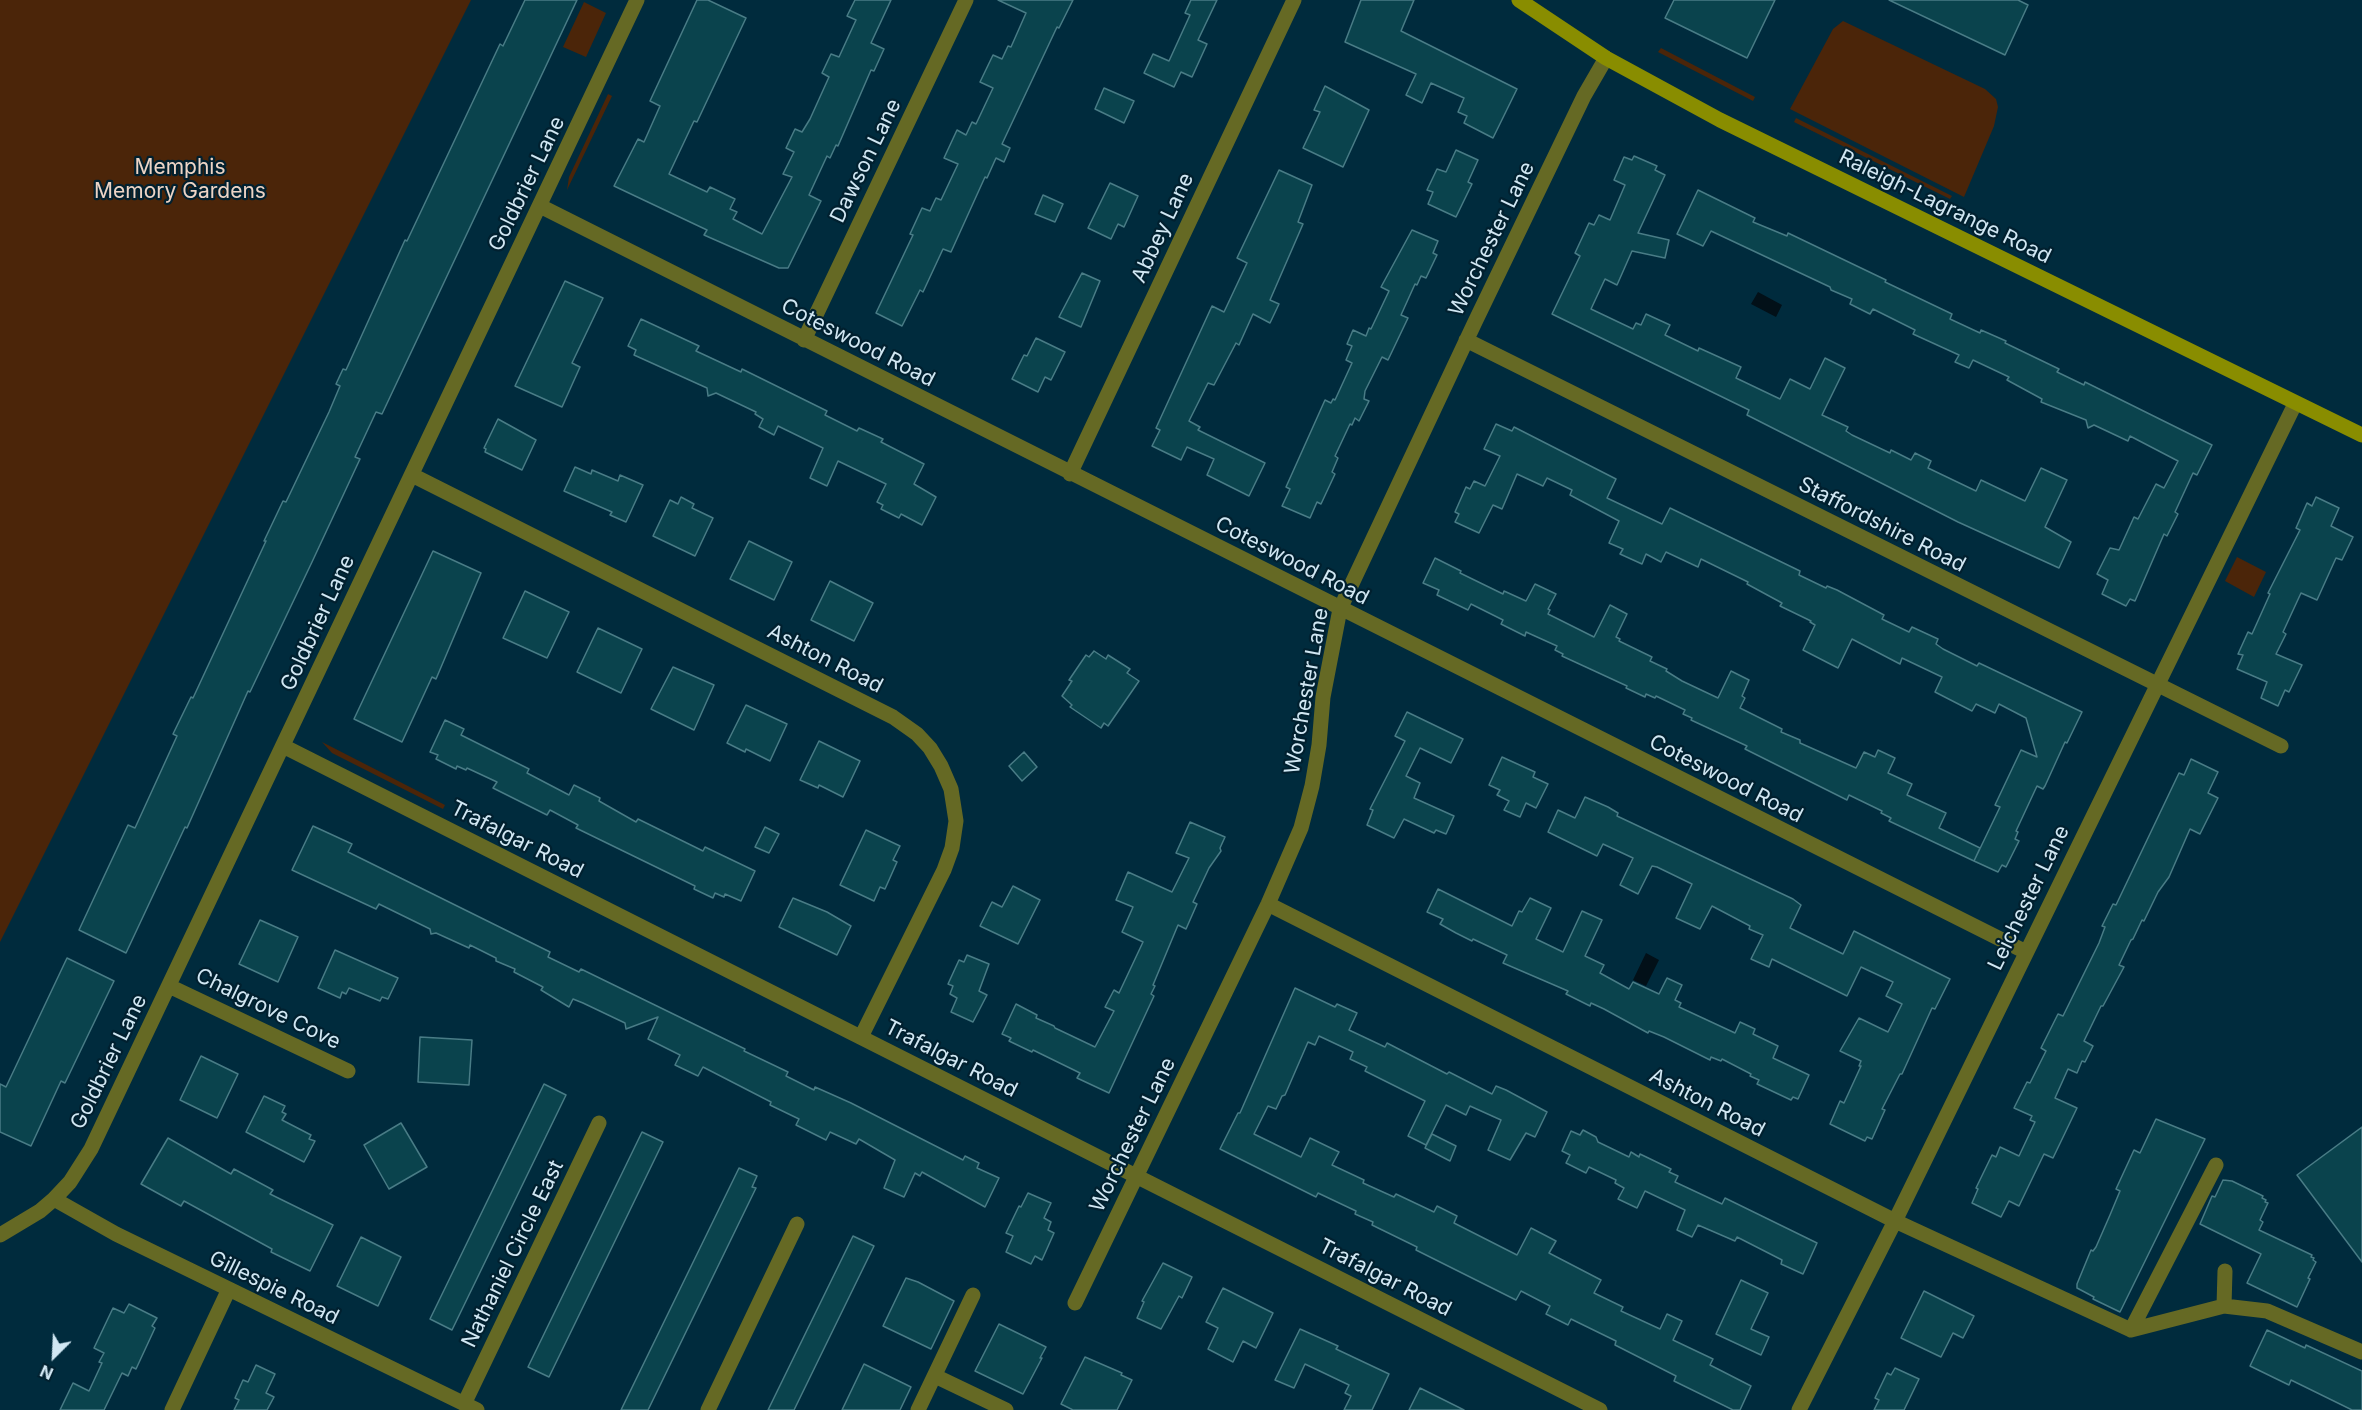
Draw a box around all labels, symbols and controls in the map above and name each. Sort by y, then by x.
street label: Dawson Lane [825,95,907,227]
street label: Goldbrier Lane [484,113,570,255]
street label: Raleigh-Lagrange Road [1835,145,2055,269]
park label: Memphis Memory Gardens [94,155,266,205]
street label: Worchester Lane [1444,158,1540,320]
street label: Abbey Lane [1127,169,1199,287]
street label: Coteswood Road [777,293,939,393]
street label: Staffordshire Road [1794,472,1970,578]
street label: Coteswood Road [1211,511,1373,611]
street label: Goldbrier Lane [276,551,360,695]
street label: Worchester Lane [1280,606,1334,776]
street label: Ashton Road [763,619,887,699]
street label: Coteswood Road [1645,729,1807,829]
street label: Trafalgar Road [446,796,588,884]
street label: Leichester Lane [1983,821,2075,975]
street label: Chalgrove Cove [191,963,345,1055]
street label: Goldbrier Lane [66,991,152,1133]
street label: Trafalgar Road [880,1015,1022,1103]
street label: Worchester Lane [1085,1054,1181,1216]
street label: Ashton Road [1645,1063,1769,1143]
street label: Nathaniel Circle East [457,1156,569,1352]
street label: Trafalgar Road [1314,1234,1456,1322]
street label: Gillespie Road [205,1246,343,1330]
north arrow [24,1326,84,1386]
text: N [37,1361,56,1384]

